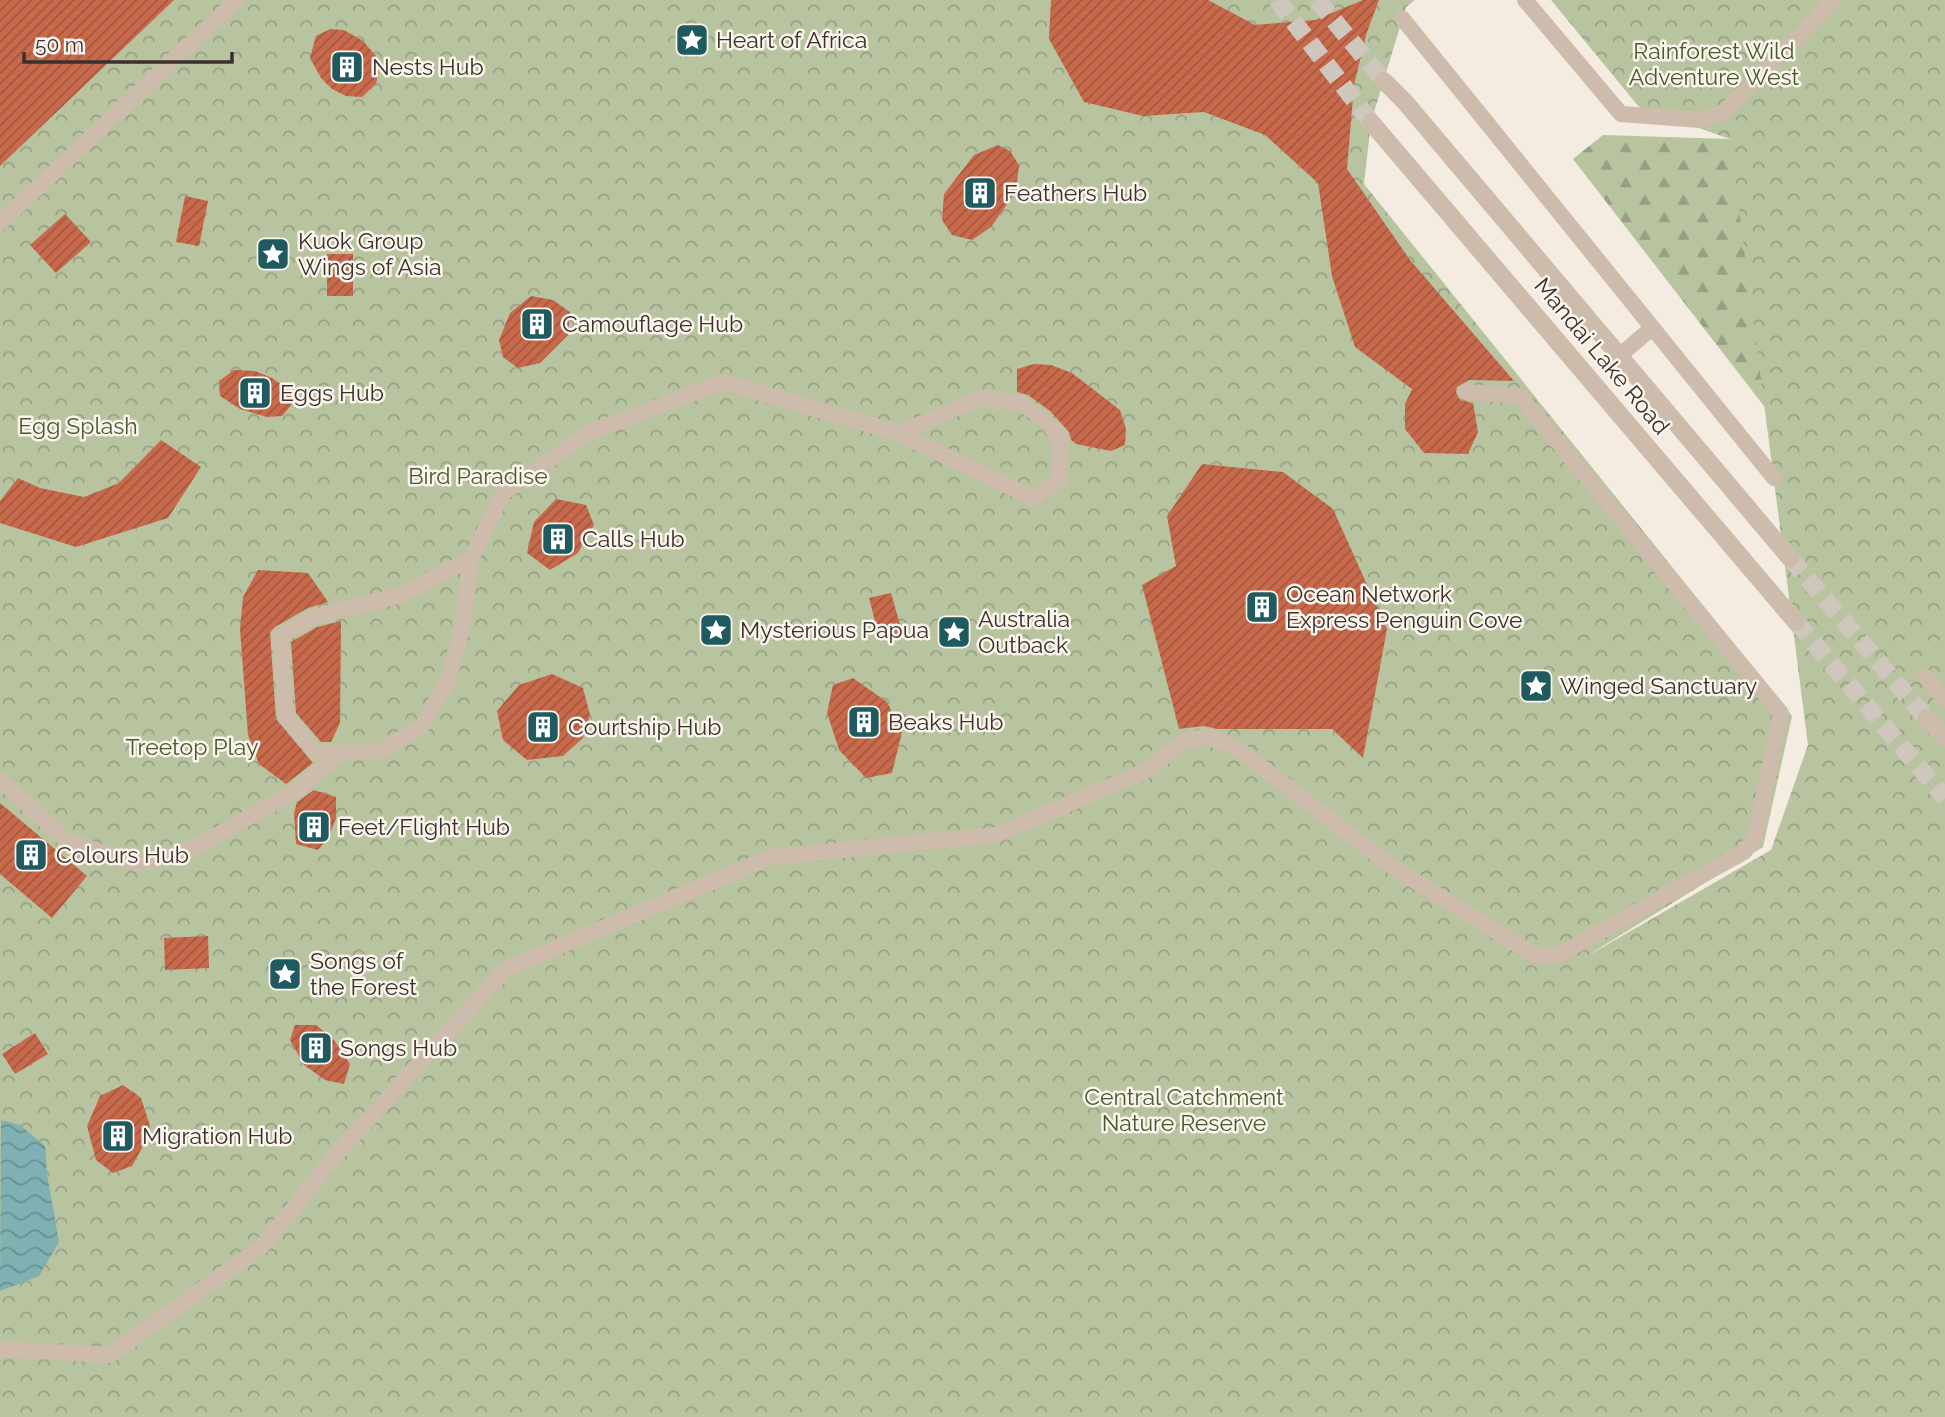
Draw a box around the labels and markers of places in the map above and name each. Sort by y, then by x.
place icon: Heart of Africa [673,21,711,59]
place label: Heart of Africa [716,26,867,53]
building icon: Nests Hub [328,48,366,86]
place label: Nests Hub [372,53,484,80]
building icon: Feathers Hub [961,174,999,212]
place label: Feathers Hub [1004,179,1147,206]
place label: Kuok Group Wings of Asia [298,227,441,280]
place icon: Kuok Group Wings of Asia [254,235,292,273]
building icon: Camouflage Hub [518,305,556,343]
place label: Camouflage Hub [562,310,743,337]
building icon: Eggs Hub [236,374,274,412]
place label: Eggs Hub [280,379,384,406]
building icon: Calls Hub [539,520,577,558]
place label: Calls Hub [582,525,685,552]
place label: Ocean Network Express Penguin Cove [1286,580,1523,633]
building icon: Ocean Network Express Penguin Cove [1243,588,1281,626]
place label: Australia Outback [978,605,1070,658]
place icon: Mysterious Papua [697,611,735,649]
place icon: Australia Outback [935,613,973,651]
place label: Mysterious Papua [740,616,929,643]
place icon: Winged Sanctuary [1517,667,1555,705]
place label: Winged Sanctuary [1560,672,1757,699]
building icon: Beaks Hub [845,703,883,741]
building icon: Courtship Hub [524,708,562,746]
place label: Beaks Hub [888,708,1003,735]
place label: Courtship Hub [568,713,721,740]
building icon: Feet/Flight Hub [295,808,333,846]
place label: Feet/Flight Hub [338,813,510,840]
building icon: Colours Hub [12,836,50,874]
place label: Colours Hub [56,841,189,868]
place label: Songs of the Forest [310,947,417,1000]
place icon: Songs of the Forest [266,955,304,993]
building icon: Songs Hub [297,1029,335,1067]
place label: Songs Hub [340,1034,457,1061]
building icon: Migration Hub [99,1117,137,1155]
place label: Migration Hub [142,1122,292,1149]

